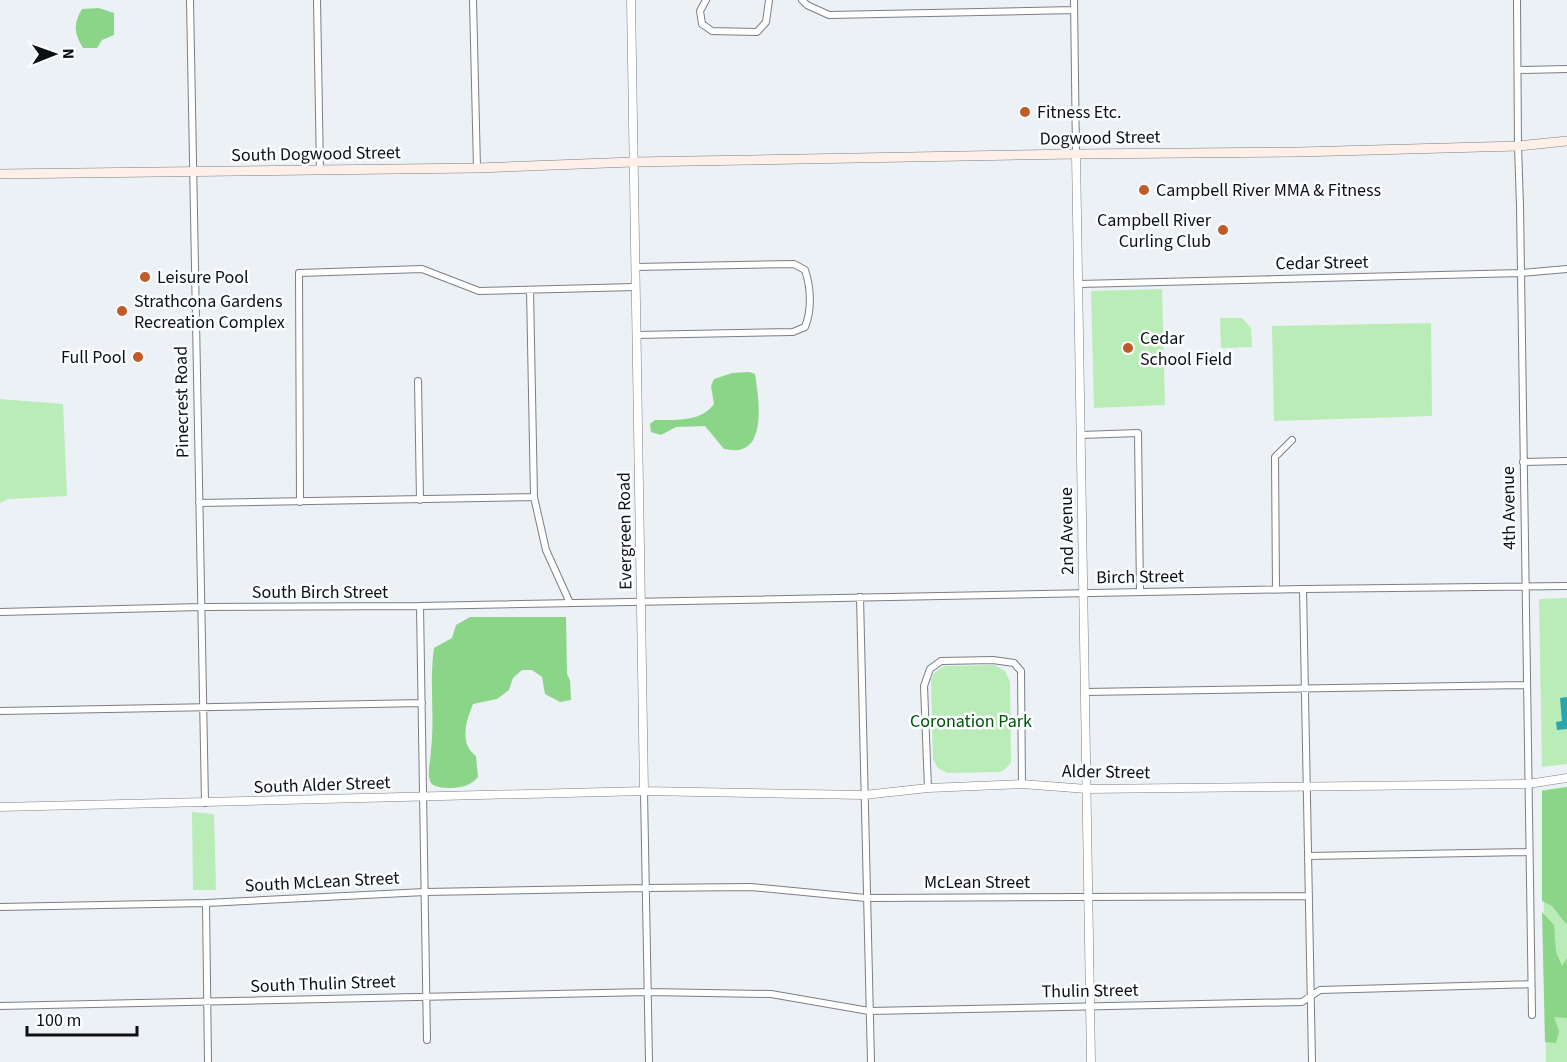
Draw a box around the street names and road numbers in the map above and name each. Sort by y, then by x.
street label: Dogwood Street [1039,124,1161,152]
street label: South Dogwood Street [231,140,401,168]
street label: Cedar Street [1275,250,1369,276]
street label: Pinecrest Road [169,346,195,458]
street label: 4th Avenue [1496,466,1522,550]
street label: Evergreen Road [611,472,639,590]
street label: 2nd Avenue [1054,487,1080,575]
street label: Birch Street [1096,564,1184,590]
street label: South Birch Street [252,580,388,605]
street label: Alder Street [1062,759,1150,785]
street label: South Alder Street [253,770,391,800]
street label: South McLean Street [244,865,400,899]
street label: McLean Street [924,870,1030,895]
street label: South Thulin Street [250,969,396,999]
street label: Thulin Street [1041,978,1139,1004]

